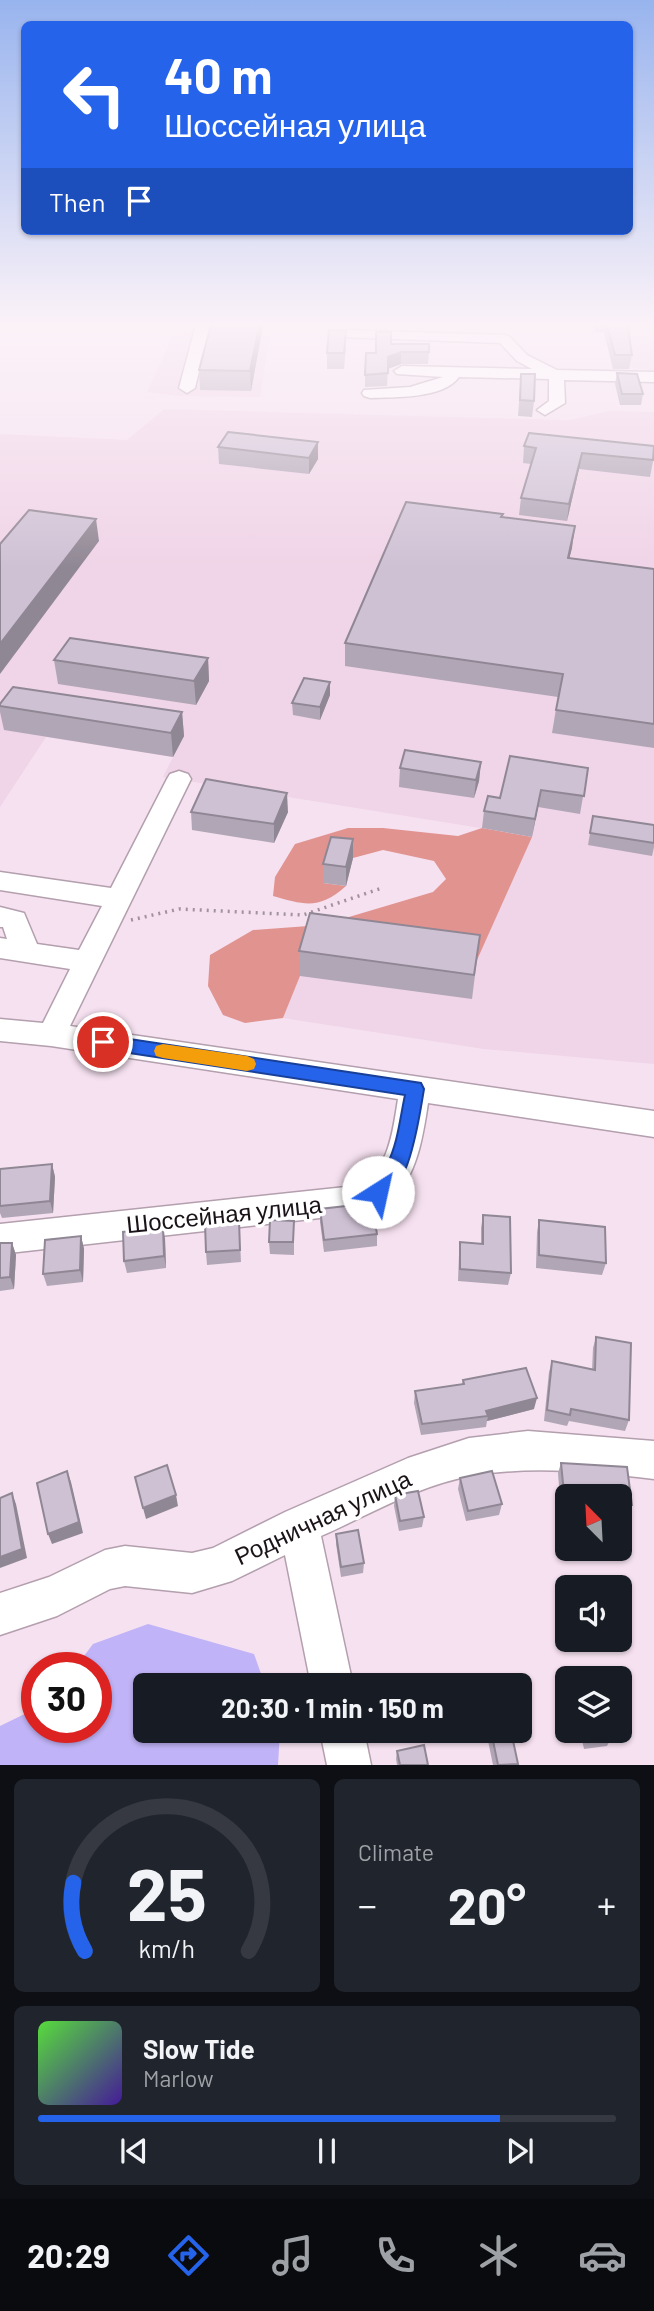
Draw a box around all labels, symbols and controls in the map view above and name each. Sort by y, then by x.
text: 40 m [164,45,272,104]
icon: left [49,49,140,140]
text: Шоссейная улица [164,105,426,143]
icon: arrive [120,182,158,220]
text: Then [49,186,106,217]
pin [73,1012,133,1072]
icon: arrive [84,1023,122,1061]
position arrow [341,1155,415,1229]
street label: Шоссейная улица [125,1189,324,1238]
street label: Родничная улица [230,1463,416,1570]
north arrow [555,1484,632,1561]
map controls [555,1484,632,1743]
button: sound [555,1575,632,1652]
speed limit sign: 30 [21,1652,112,1743]
button: layers [555,1666,632,1743]
text: 20:30 · 1 min · 150 m [221,1692,444,1723]
text: Climate [358,1838,434,1866]
text: 25 [127,1849,207,1937]
text: 20° [448,1873,526,1935]
text: − [358,1881,377,1927]
text: + [597,1881,616,1927]
text: km/h [139,1933,195,1963]
text: Slow Tide [143,2033,255,2064]
text: Marlow [143,2064,214,2092]
icon: previous [115,2132,153,2170]
icon: pause [308,2132,346,2170]
icon: next [501,2132,539,2170]
icon: directions [164,2231,213,2280]
icon: music [268,2231,317,2280]
icon: phone [371,2231,420,2280]
icon: climate [474,2231,523,2280]
icon: car [578,2231,627,2280]
text: 20:29 [27,2236,110,2274]

